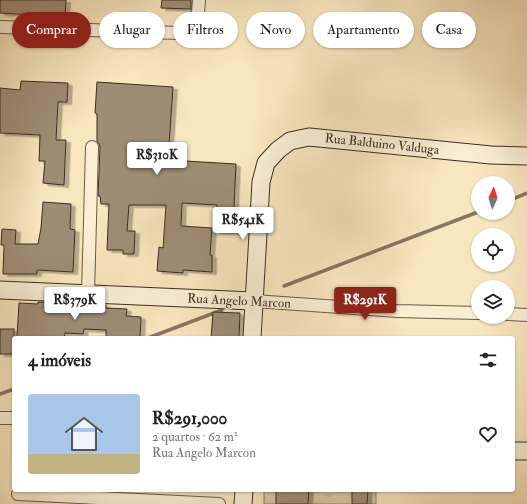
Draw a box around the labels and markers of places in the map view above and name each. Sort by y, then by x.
pin: R$310K [124,142,190,176]
pin: R$541K [210,207,276,241]
pin: R$379K [42,287,108,321]
pin: R$291K [332,287,398,321]

